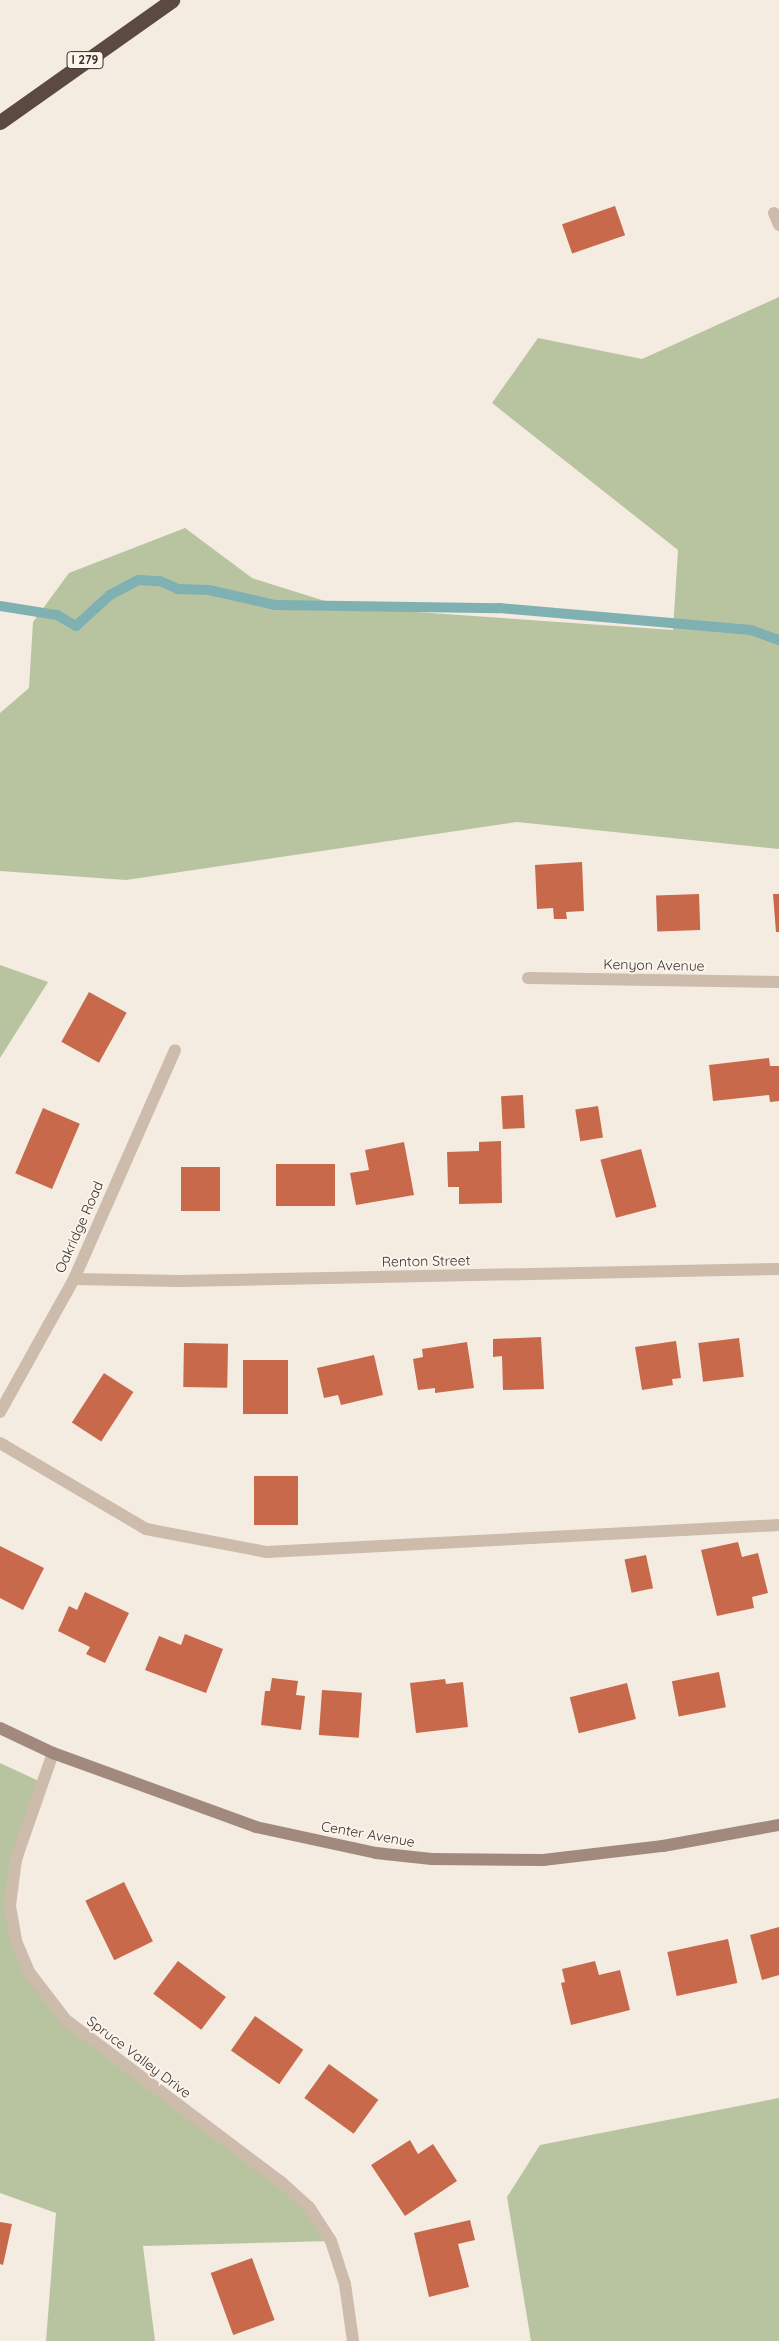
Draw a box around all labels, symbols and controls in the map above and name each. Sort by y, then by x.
road number: I 279 [66,50,104,70]
street label: Kenyon Avenue [603,956,705,974]
street label: Oakridge Road [51,1179,107,1275]
street label: Renton Street [382,1252,470,1270]
street label: Center Avenue [320,1817,416,1851]
street label: Spruce Valley Drive [84,2012,194,2102]

